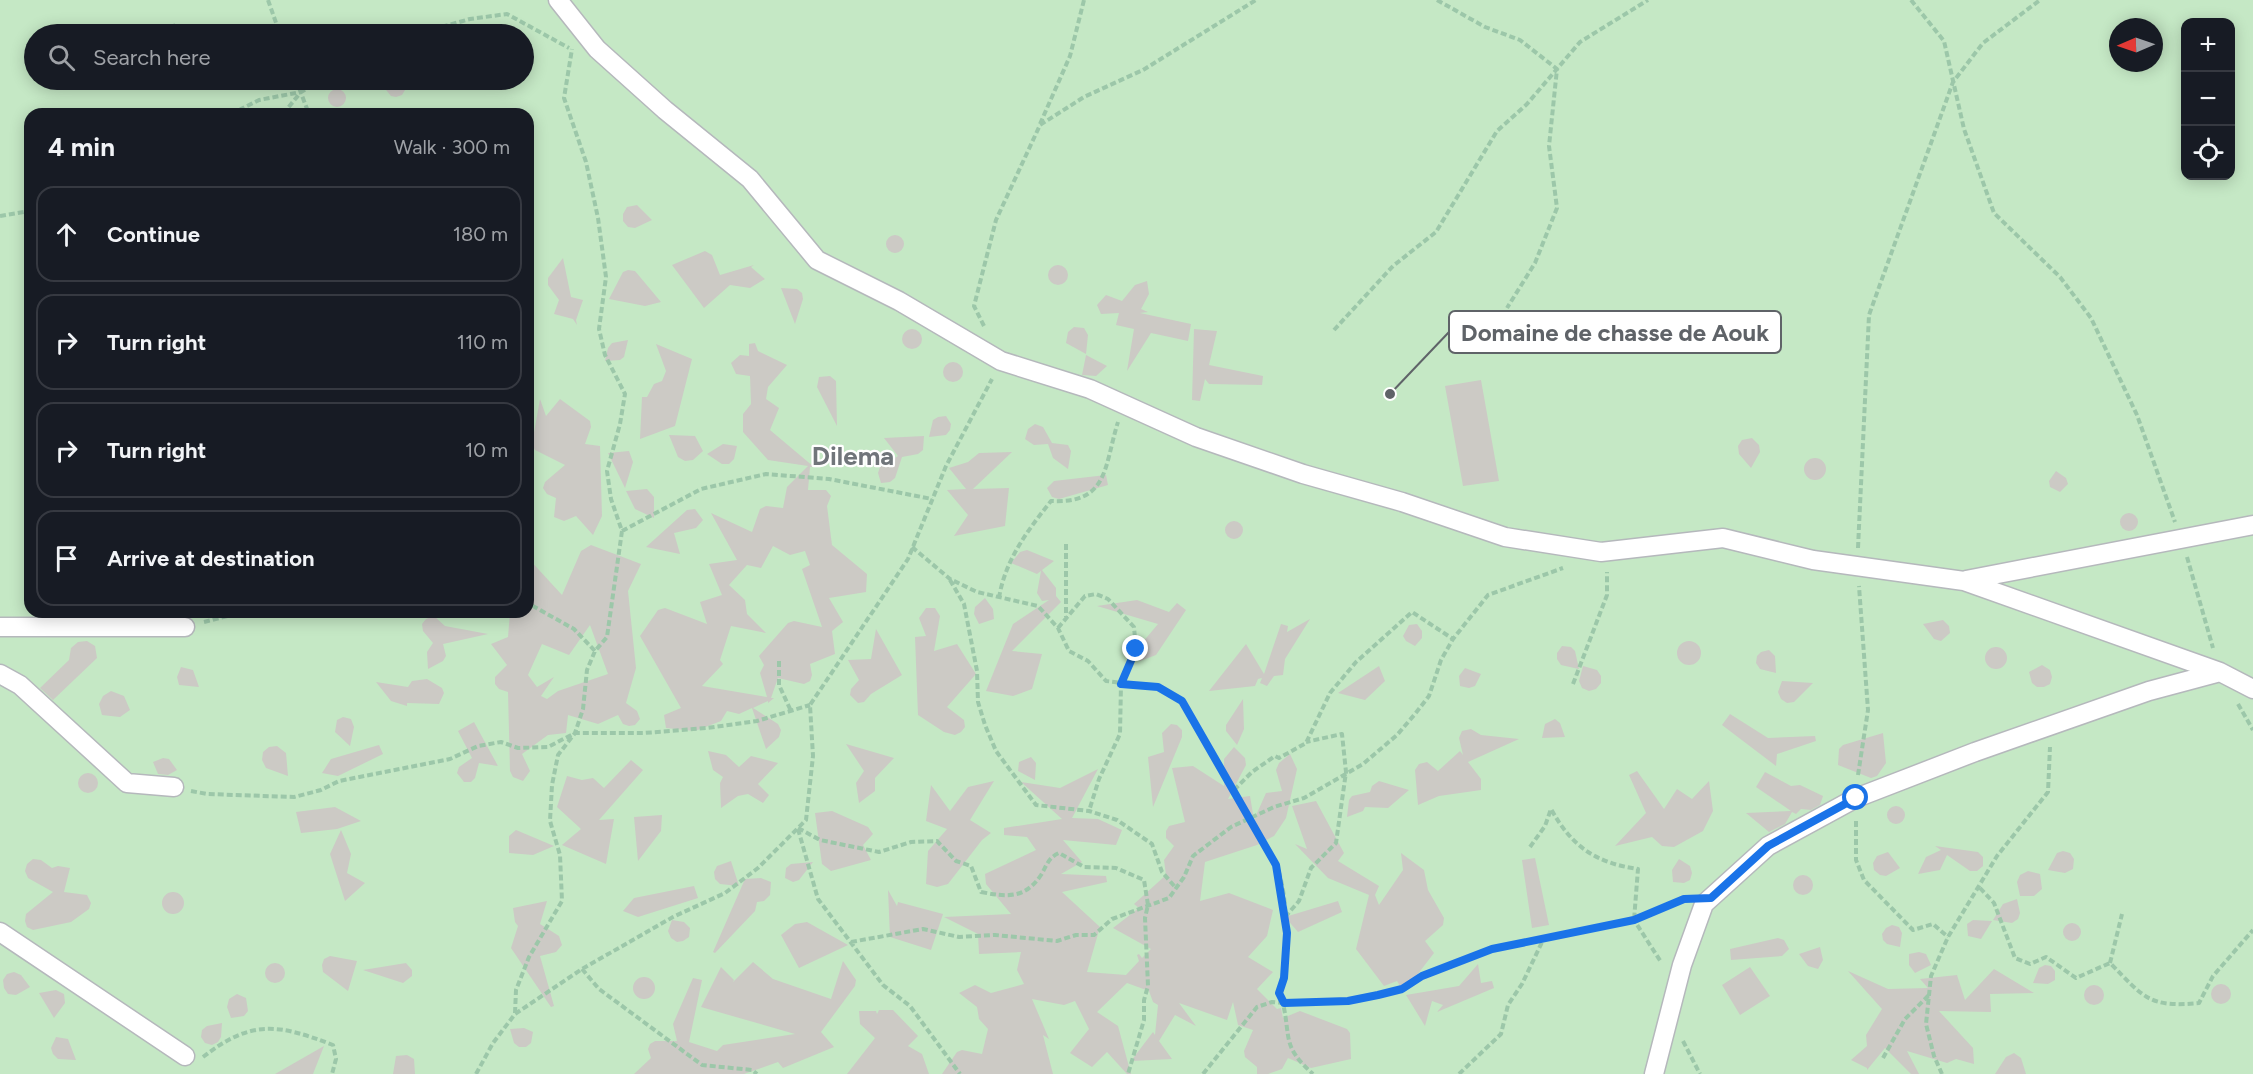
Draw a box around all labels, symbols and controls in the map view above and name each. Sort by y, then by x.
north arrow [2109,18,2163,72]
map controls [2181,18,2235,180]
button: + [2181,18,2235,72]
search box [24,24,534,90]
icon: search [45,41,78,74]
text: Search here [93,44,211,71]
button: − [2181,72,2235,126]
button: locate [2181,126,2235,180]
text: 4 min [48,131,115,163]
text: Walk · 300 m [394,135,510,159]
icon: ahead [50,218,83,251]
text: Continue [107,221,200,248]
text: 180 m [453,222,508,246]
callout: Domaine de chasse de Aouk [1449,311,1781,353]
text: Domaine de chasse de Aouk [1461,318,1769,347]
icon: right [50,326,83,359]
text: Turn right [107,329,206,356]
text: 110 m [457,330,508,354]
icon: right [50,434,83,467]
text: Turn right [107,437,206,464]
text: 10 m [465,438,508,462]
district label: Dilema [812,440,894,472]
icon: arrive [50,542,83,575]
text: Arrive at destination [107,545,315,572]
route end [1122,635,1148,661]
route start [1842,784,1868,810]

